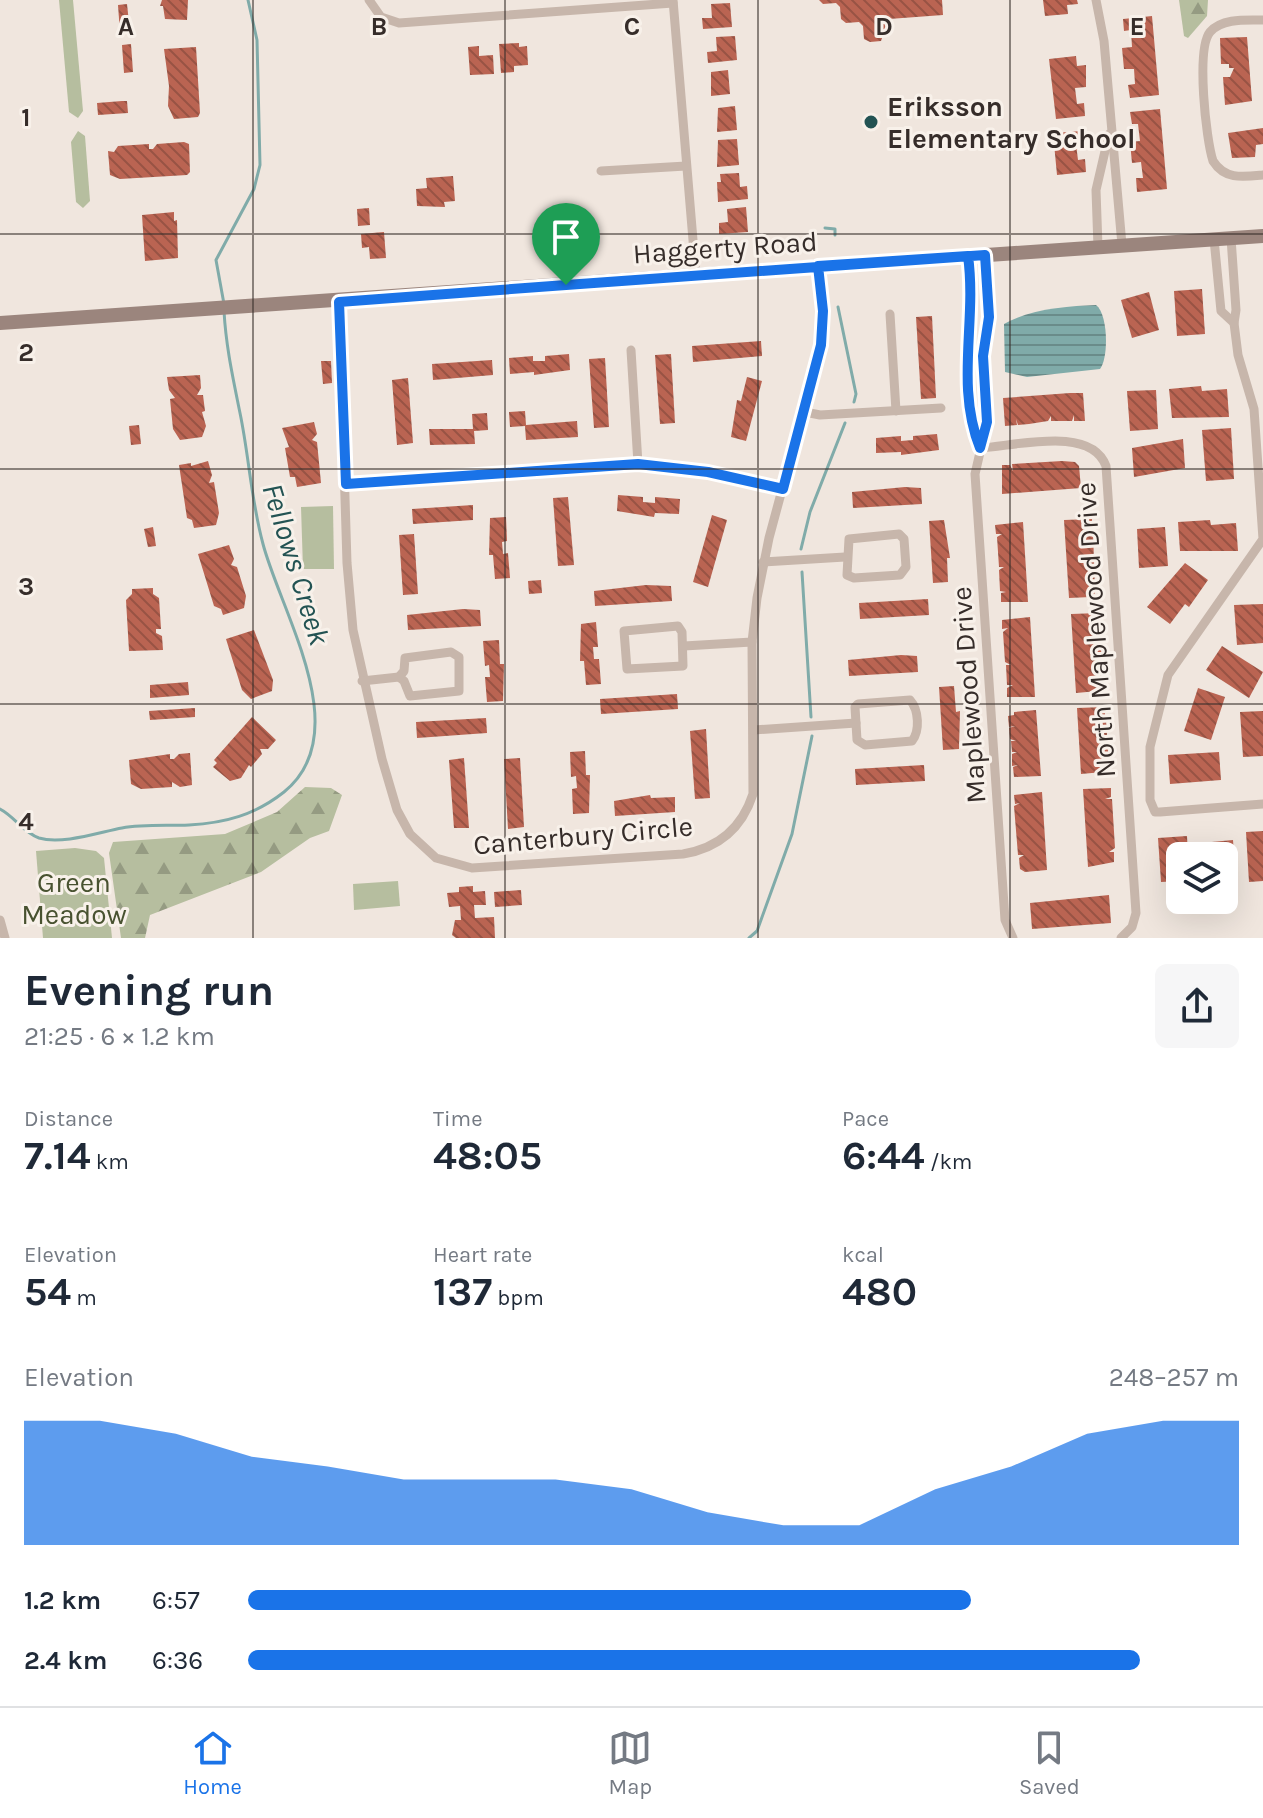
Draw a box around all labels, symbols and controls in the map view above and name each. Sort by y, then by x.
text: A [118,11,134,42]
text: B [371,11,387,42]
text: C [624,11,640,42]
text: D [875,11,893,42]
text: E [1129,11,1145,42]
place label: Eriksson Elementary School [887,90,1136,155]
text: 1 [21,102,31,133]
marker: Eriksson Elementary School [862,113,880,131]
pin [532,203,600,285]
icon: arrive [544,215,588,259]
street label: Haggerty Road [632,225,818,270]
text: 2 [18,337,34,368]
water label: Fellows Creek [254,479,338,650]
street label: North Maplewood Drive [1069,481,1122,779]
text: 3 [18,571,34,602]
street label: Maplewood Drive [944,585,993,804]
text: 4 [18,806,34,837]
street label: Canterbury Circle [472,809,694,862]
map controls [1166,842,1238,914]
button: layers [1166,842,1238,914]
park label: Green Meadow [21,866,127,931]
button: share [1155,964,1239,1048]
text: Evening run [24,965,274,1016]
text: 21:25 · 6 × 1.2 km [24,1021,215,1052]
text: Distance [24,1106,113,1132]
text: Time [433,1106,482,1132]
text: Pace [842,1106,889,1132]
text: 7.14 [24,1132,91,1179]
text: 48:05 [433,1132,542,1179]
text: 6:44 [842,1132,925,1179]
text: km [91,1149,129,1175]
text: /km [925,1149,972,1175]
text: Elevation [24,1242,117,1268]
text: Heart rate [433,1242,532,1268]
text: kcal [842,1242,884,1268]
text: 54 [24,1268,71,1315]
text: 137 [433,1268,492,1315]
text: 480 [842,1268,917,1315]
text: m [71,1285,97,1311]
text: bpm [492,1285,544,1311]
text: Elevation [24,1362,134,1393]
text: 248–257 m [1109,1362,1239,1393]
text: 1.2 km [24,1585,101,1616]
text: 6:57 [152,1585,200,1616]
text: 2.4 km [24,1645,107,1676]
text: 6:36 [152,1645,203,1676]
tab: Home [183,1726,242,1800]
tab: Map [608,1726,652,1800]
tab: Saved [1019,1726,1080,1800]

